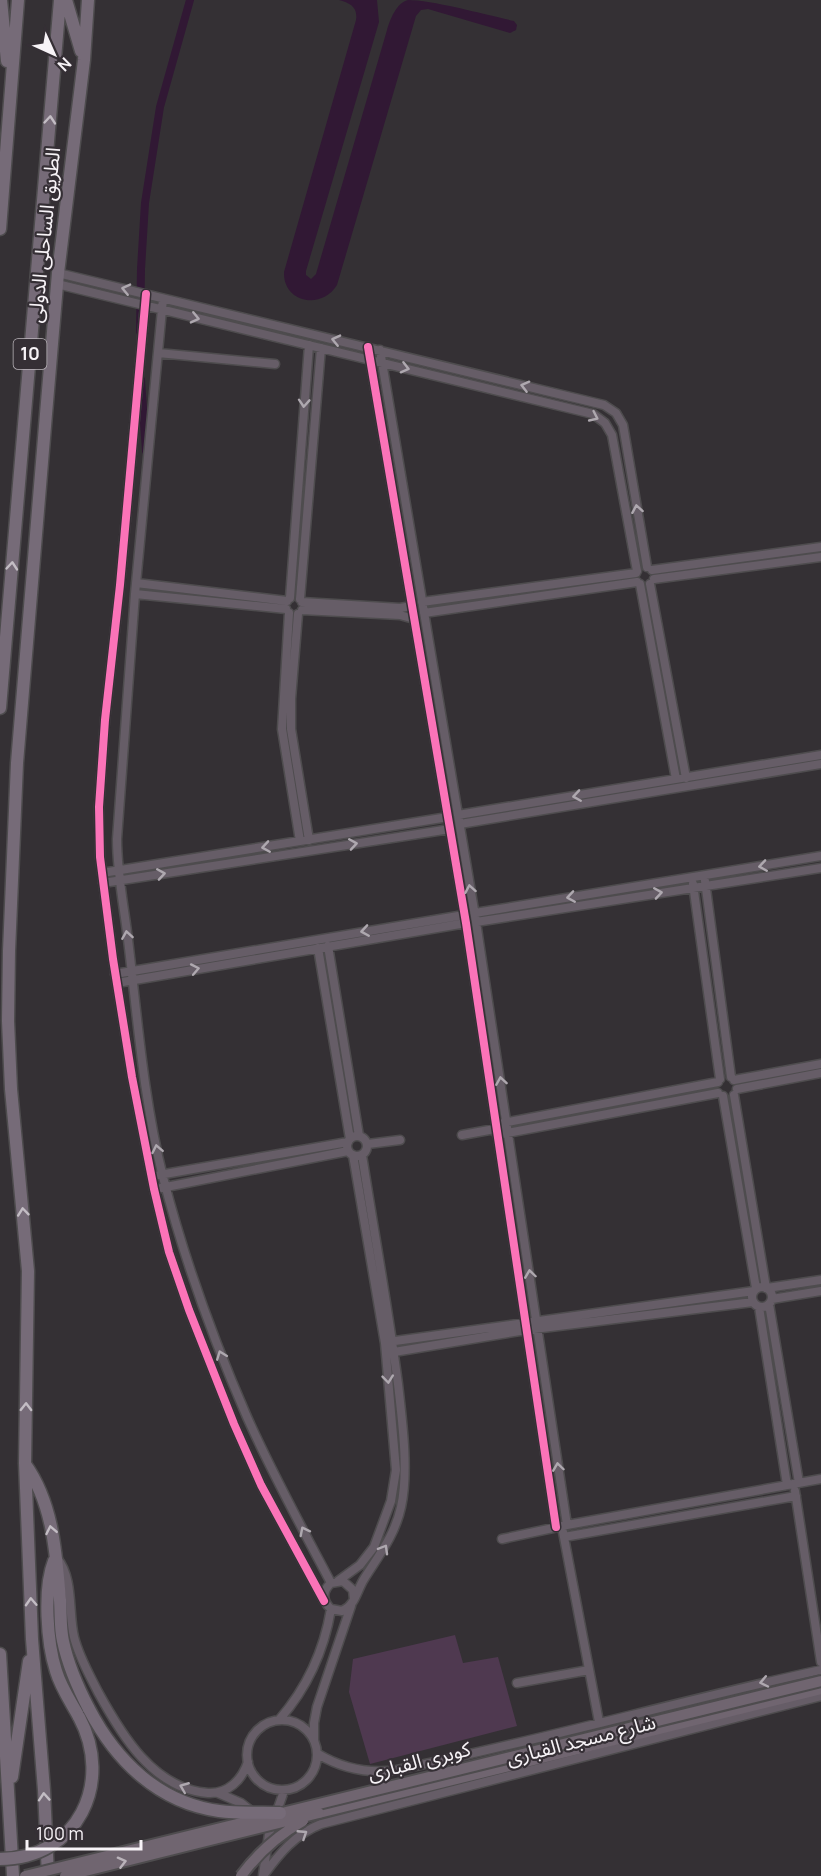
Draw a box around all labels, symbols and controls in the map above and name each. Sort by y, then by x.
north arrow [24,24,84,84]
text: N [53,53,76,76]
one-way arrow [43,116,56,125]
street label: الطريق الساحلى الدولى [21,146,66,324]
one-way arrow [121,284,131,297]
one-way arrow [190,310,200,323]
one-way arrow [331,334,341,347]
road number: 10 [14,339,46,369]
one-way arrow [400,361,410,374]
one-way arrow [521,380,531,393]
one-way arrow [298,399,311,408]
one-way arrow [587,409,598,421]
one-way arrow [631,505,643,514]
one-way arrow [5,561,18,570]
one-way arrow [572,789,581,801]
one-way arrow [349,838,358,850]
one-way arrow [261,840,271,853]
one-way arrow [759,859,768,871]
one-way arrow [156,868,165,880]
one-way arrow [465,884,477,893]
one-way arrow [653,887,663,900]
one-way arrow [566,891,575,903]
one-way arrow [360,924,370,937]
one-way arrow [121,930,134,940]
one-way arrow [190,963,200,976]
one-way arrow [495,1077,508,1087]
one-way arrow [151,1144,164,1154]
one-way arrow [17,1208,30,1217]
one-way arrow [524,1270,536,1279]
one-way arrow [216,1350,228,1361]
one-way arrow [381,1374,394,1383]
one-way arrow [20,1403,32,1412]
one-way arrow [553,1462,565,1472]
one-way arrow [45,1526,58,1536]
one-way arrow [300,1527,311,1537]
one-way arrow [377,1545,388,1555]
one-way arrow [24,1598,37,1607]
one-way arrow [759,1675,769,1688]
street label: شارع مسجد القبارى [503,1708,659,1773]
street label: كوبرى القبارى [365,1735,474,1786]
one-way arrow [180,1782,191,1794]
one-way arrow [38,1792,51,1801]
scale bar [27,1813,141,1851]
text: 100 m [36,1821,84,1845]
one-way arrow [296,1830,307,1841]
one-way arrow [116,1857,126,1870]

